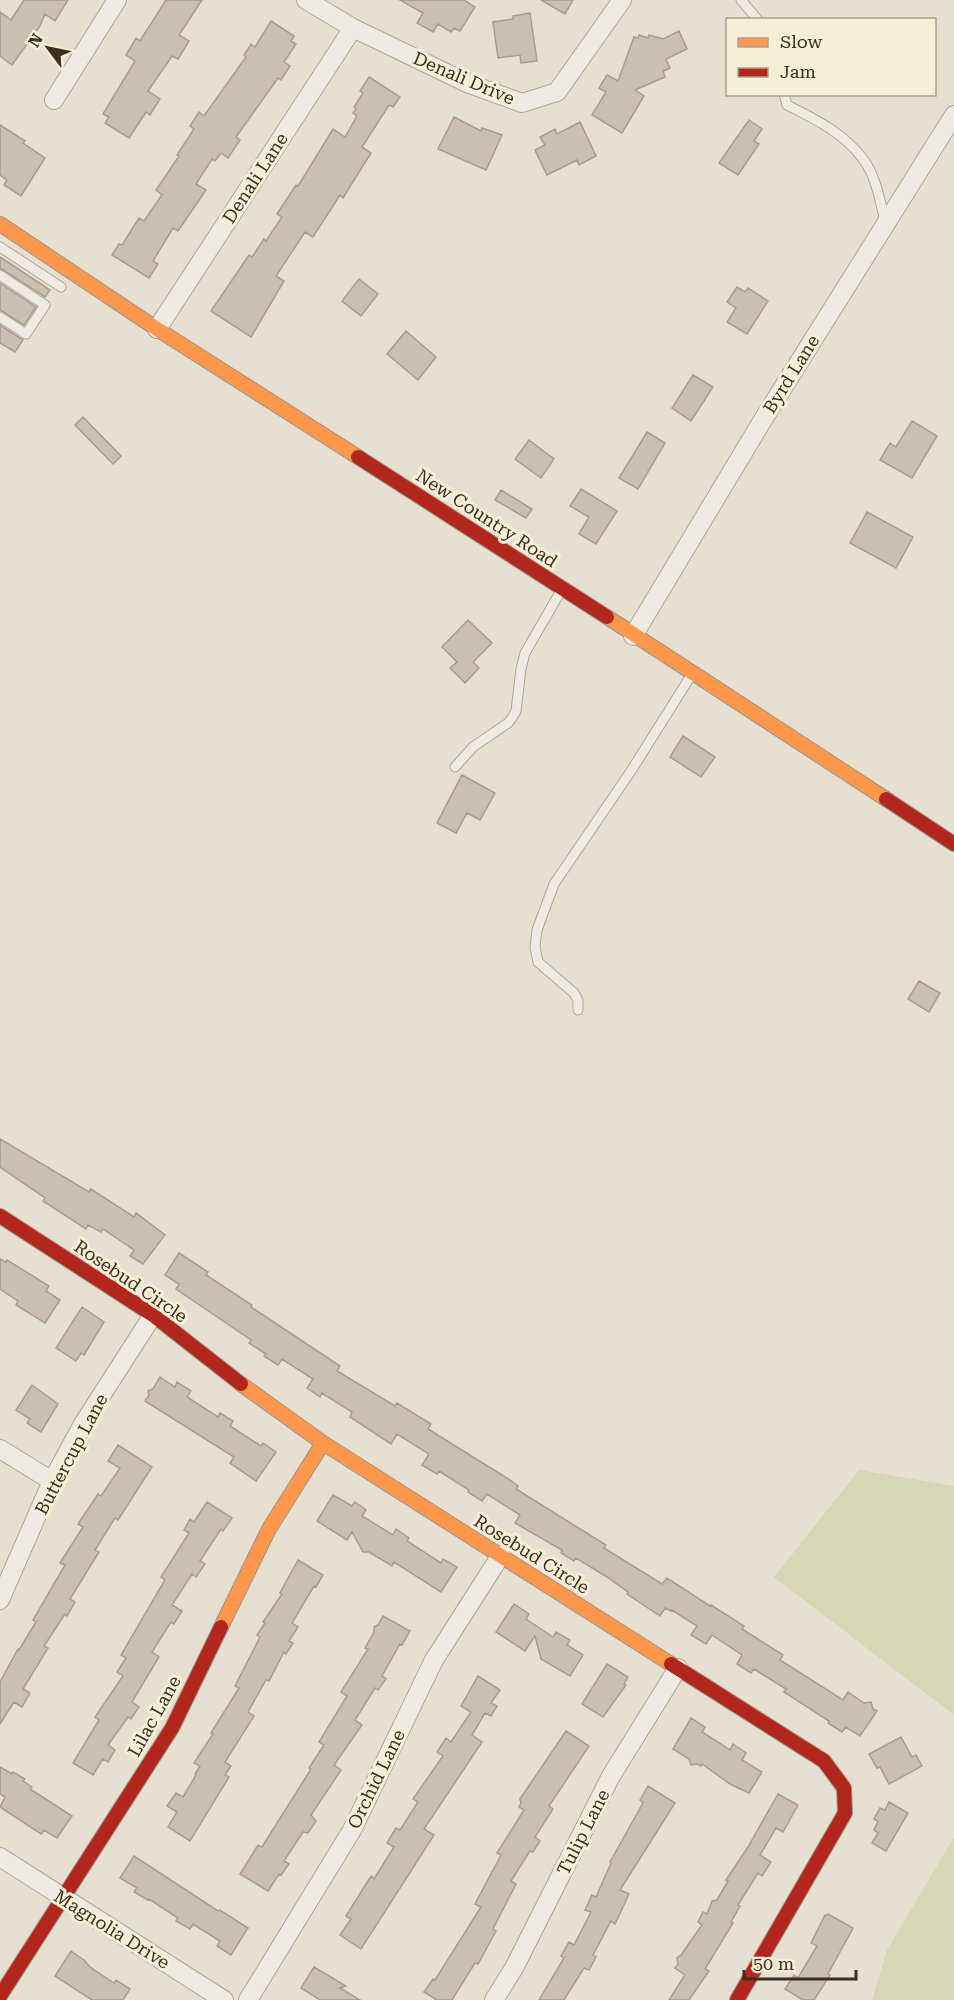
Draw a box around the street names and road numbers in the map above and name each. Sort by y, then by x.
street label: Denali Drive [410,47,518,109]
street label: Denali Lane [218,129,292,227]
street label: Byrd Lane [759,331,823,417]
street label: New Country Road [412,464,562,572]
street label: Rosebud Circle [70,1235,192,1327]
street label: Buttercup Lane [30,1390,112,1518]
street label: Rosebud Circle [470,1510,594,1598]
street label: Lilac Lane [123,1672,185,1760]
street label: Orchid Lane [343,1726,409,1832]
street label: Tulip Lane [552,1786,614,1878]
street label: Magnolia Drive [50,1885,174,1973]

